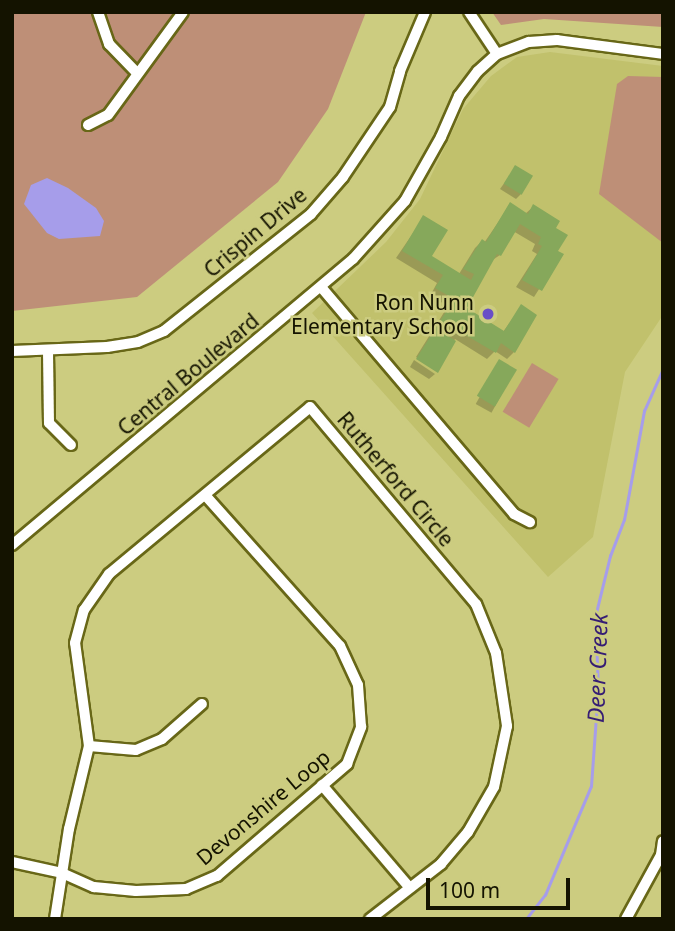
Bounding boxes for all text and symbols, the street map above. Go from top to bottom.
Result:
street label: Crispin Drive [199,182,311,282]
place label: Ron Nunn Elementary School [291,289,474,339]
marker: Ron Nunn Elementary School [480,306,496,322]
street label: Central Boulevard [112,308,264,440]
street label: Rutherford Circle [332,407,460,551]
water label: Deer Creek [581,613,613,723]
street label: Devonshire Loop [191,744,335,870]
scale bar [430,864,574,908]
text: 100 m [439,876,500,904]

